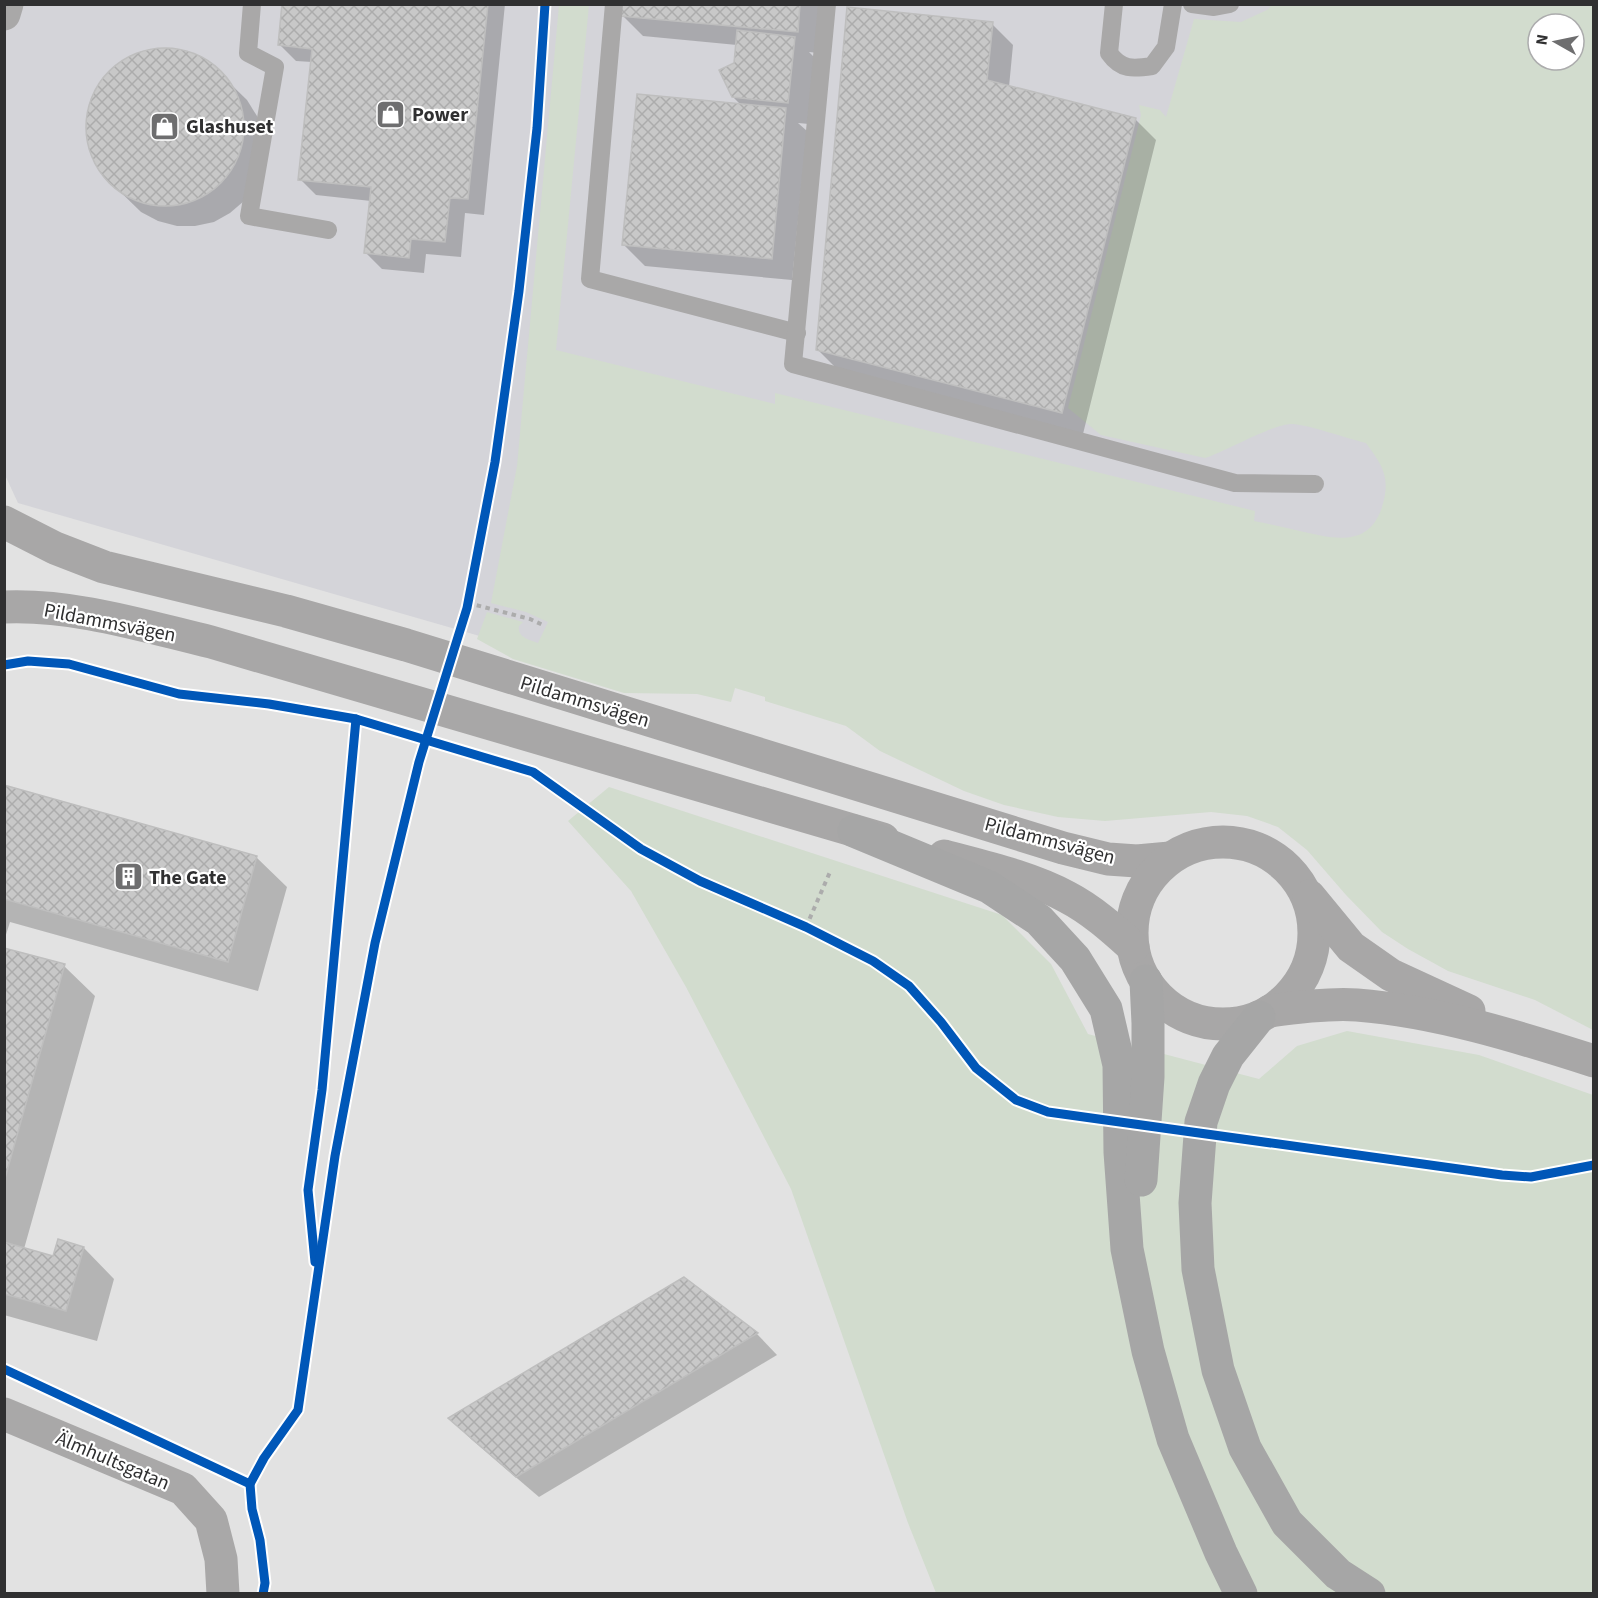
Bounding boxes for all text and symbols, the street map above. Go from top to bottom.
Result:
north arrow [1526,12,1586,72]
text: N [1530,33,1554,47]
shop icon: Power [375,98,407,130]
place label: Power [412,101,468,129]
shop icon: Glashuset [149,110,181,142]
place label: Glashuset [186,113,274,141]
street label: Pildammsvägen [41,596,178,649]
street label: Pildammsvägen [517,669,653,735]
street label: Pildammsvägen [982,810,1118,872]
building icon: The Gate [112,861,144,893]
place label: The Gate [149,864,227,892]
street label: Älmhultsgatan [51,1424,174,1498]

